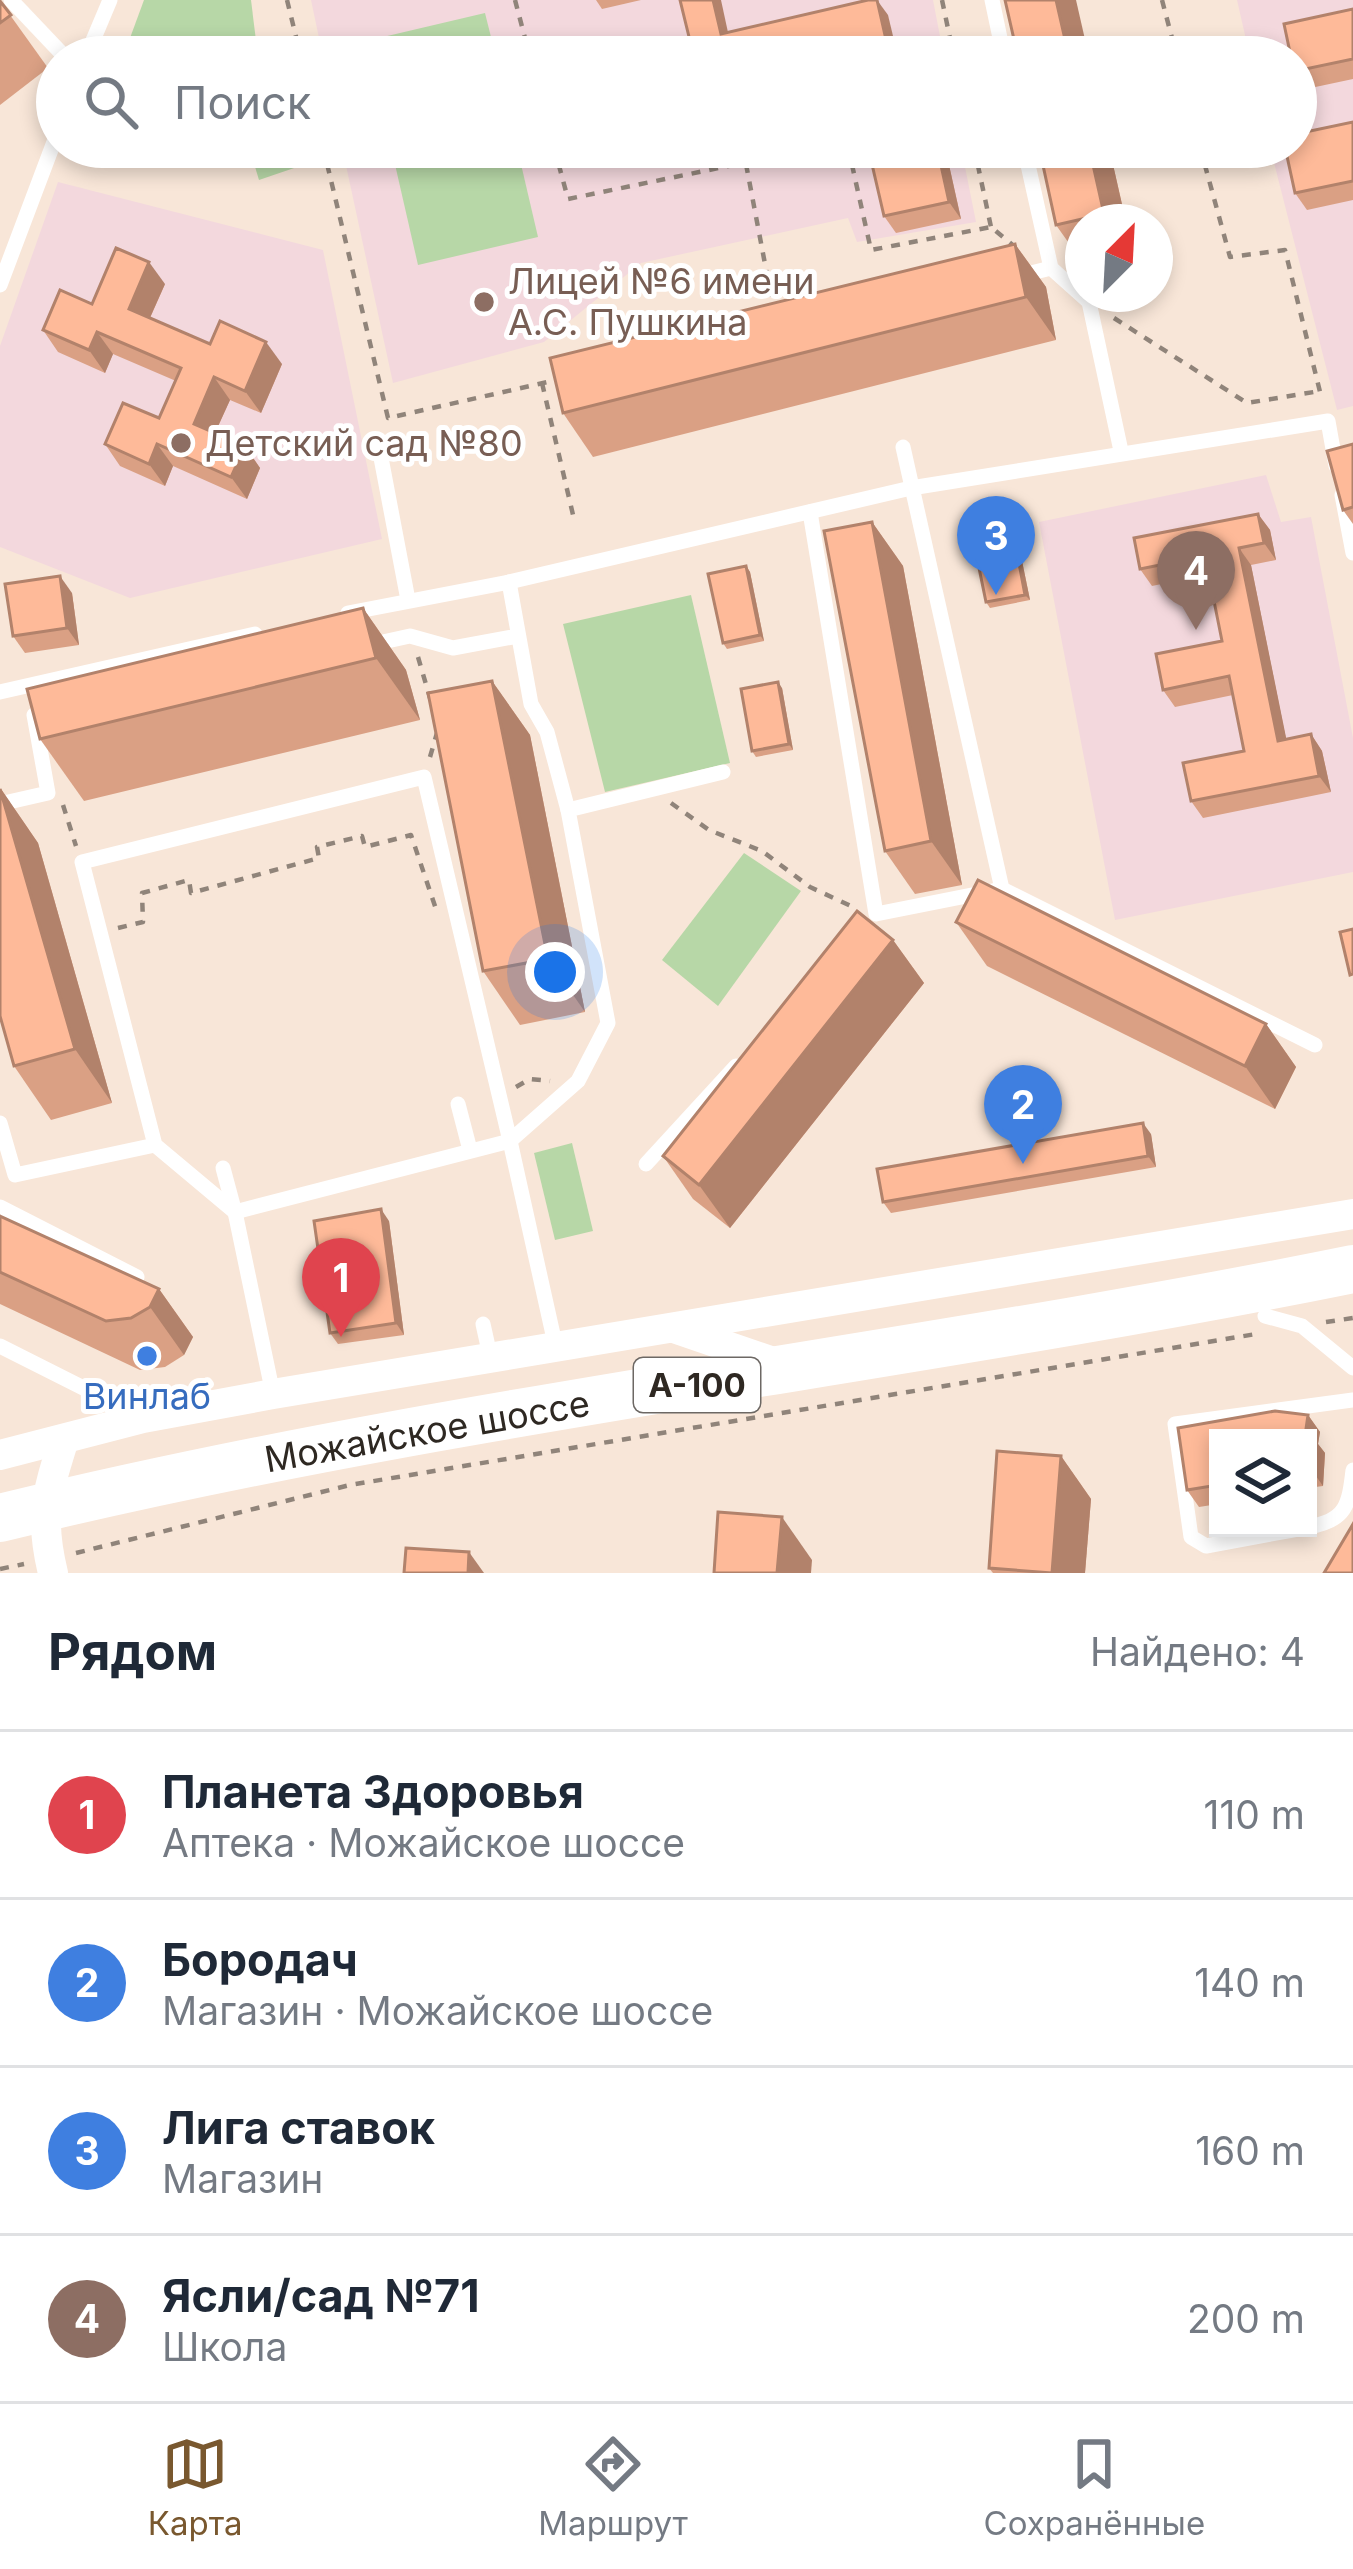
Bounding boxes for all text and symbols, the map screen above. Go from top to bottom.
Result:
search box [36,36,1317,168]
icon: search [78,69,144,135]
text: Поиск [174,75,311,130]
north arrow [1065,204,1173,312]
place label: Лицей №6 имени А.С. Пушкина [508,259,814,344]
marker: Лицей №6 имени А.С. Пушкина [471,289,497,315]
place label: Детский сад №80 [205,421,523,465]
marker: Детский сад №80 [168,430,194,456]
pin: 3 [957,496,1035,595]
pin: 4 [1157,531,1235,630]
your location [525,942,585,1002]
pin: 2 [984,1065,1062,1164]
pin: 1 [302,1238,380,1337]
marker: Винлаб [134,1343,160,1369]
road number: А-100 [634,1358,760,1412]
place label: Винлаб [83,1374,211,1418]
street label: Можайское шоссе [261,1381,593,1481]
map controls [1209,1429,1317,1537]
button: layers [1209,1429,1317,1537]
text: Рядом [48,1621,217,1682]
text: Найдено: 4 [1090,1628,1305,1675]
text: Планета Здоровья [162,1764,584,1819]
text: 1 [79,1791,95,1838]
text: 110 m [1204,1791,1305,1838]
text: Аптека · Можайское шоссе [162,1819,685,1866]
text: Бородач [162,1932,358,1987]
text: 2 [75,1959,99,2006]
text: 140 m [1194,1959,1305,2006]
text: Магазин · Можайское шоссе [162,1987,713,2034]
text: Лига ставок [162,2100,435,2155]
text: 3 [74,2127,100,2174]
text: 160 m [1195,2127,1305,2174]
text: Магазин [162,2155,323,2202]
text: Ясли/сад №71 [162,2268,480,2323]
text: 4 [74,2295,100,2342]
text: 200 m [1187,2295,1305,2342]
text: Школа [162,2323,287,2370]
tab: Карта [148,2431,243,2543]
tab: Маршрут [538,2431,688,2543]
tab: Сохранённые [984,2431,1205,2543]

